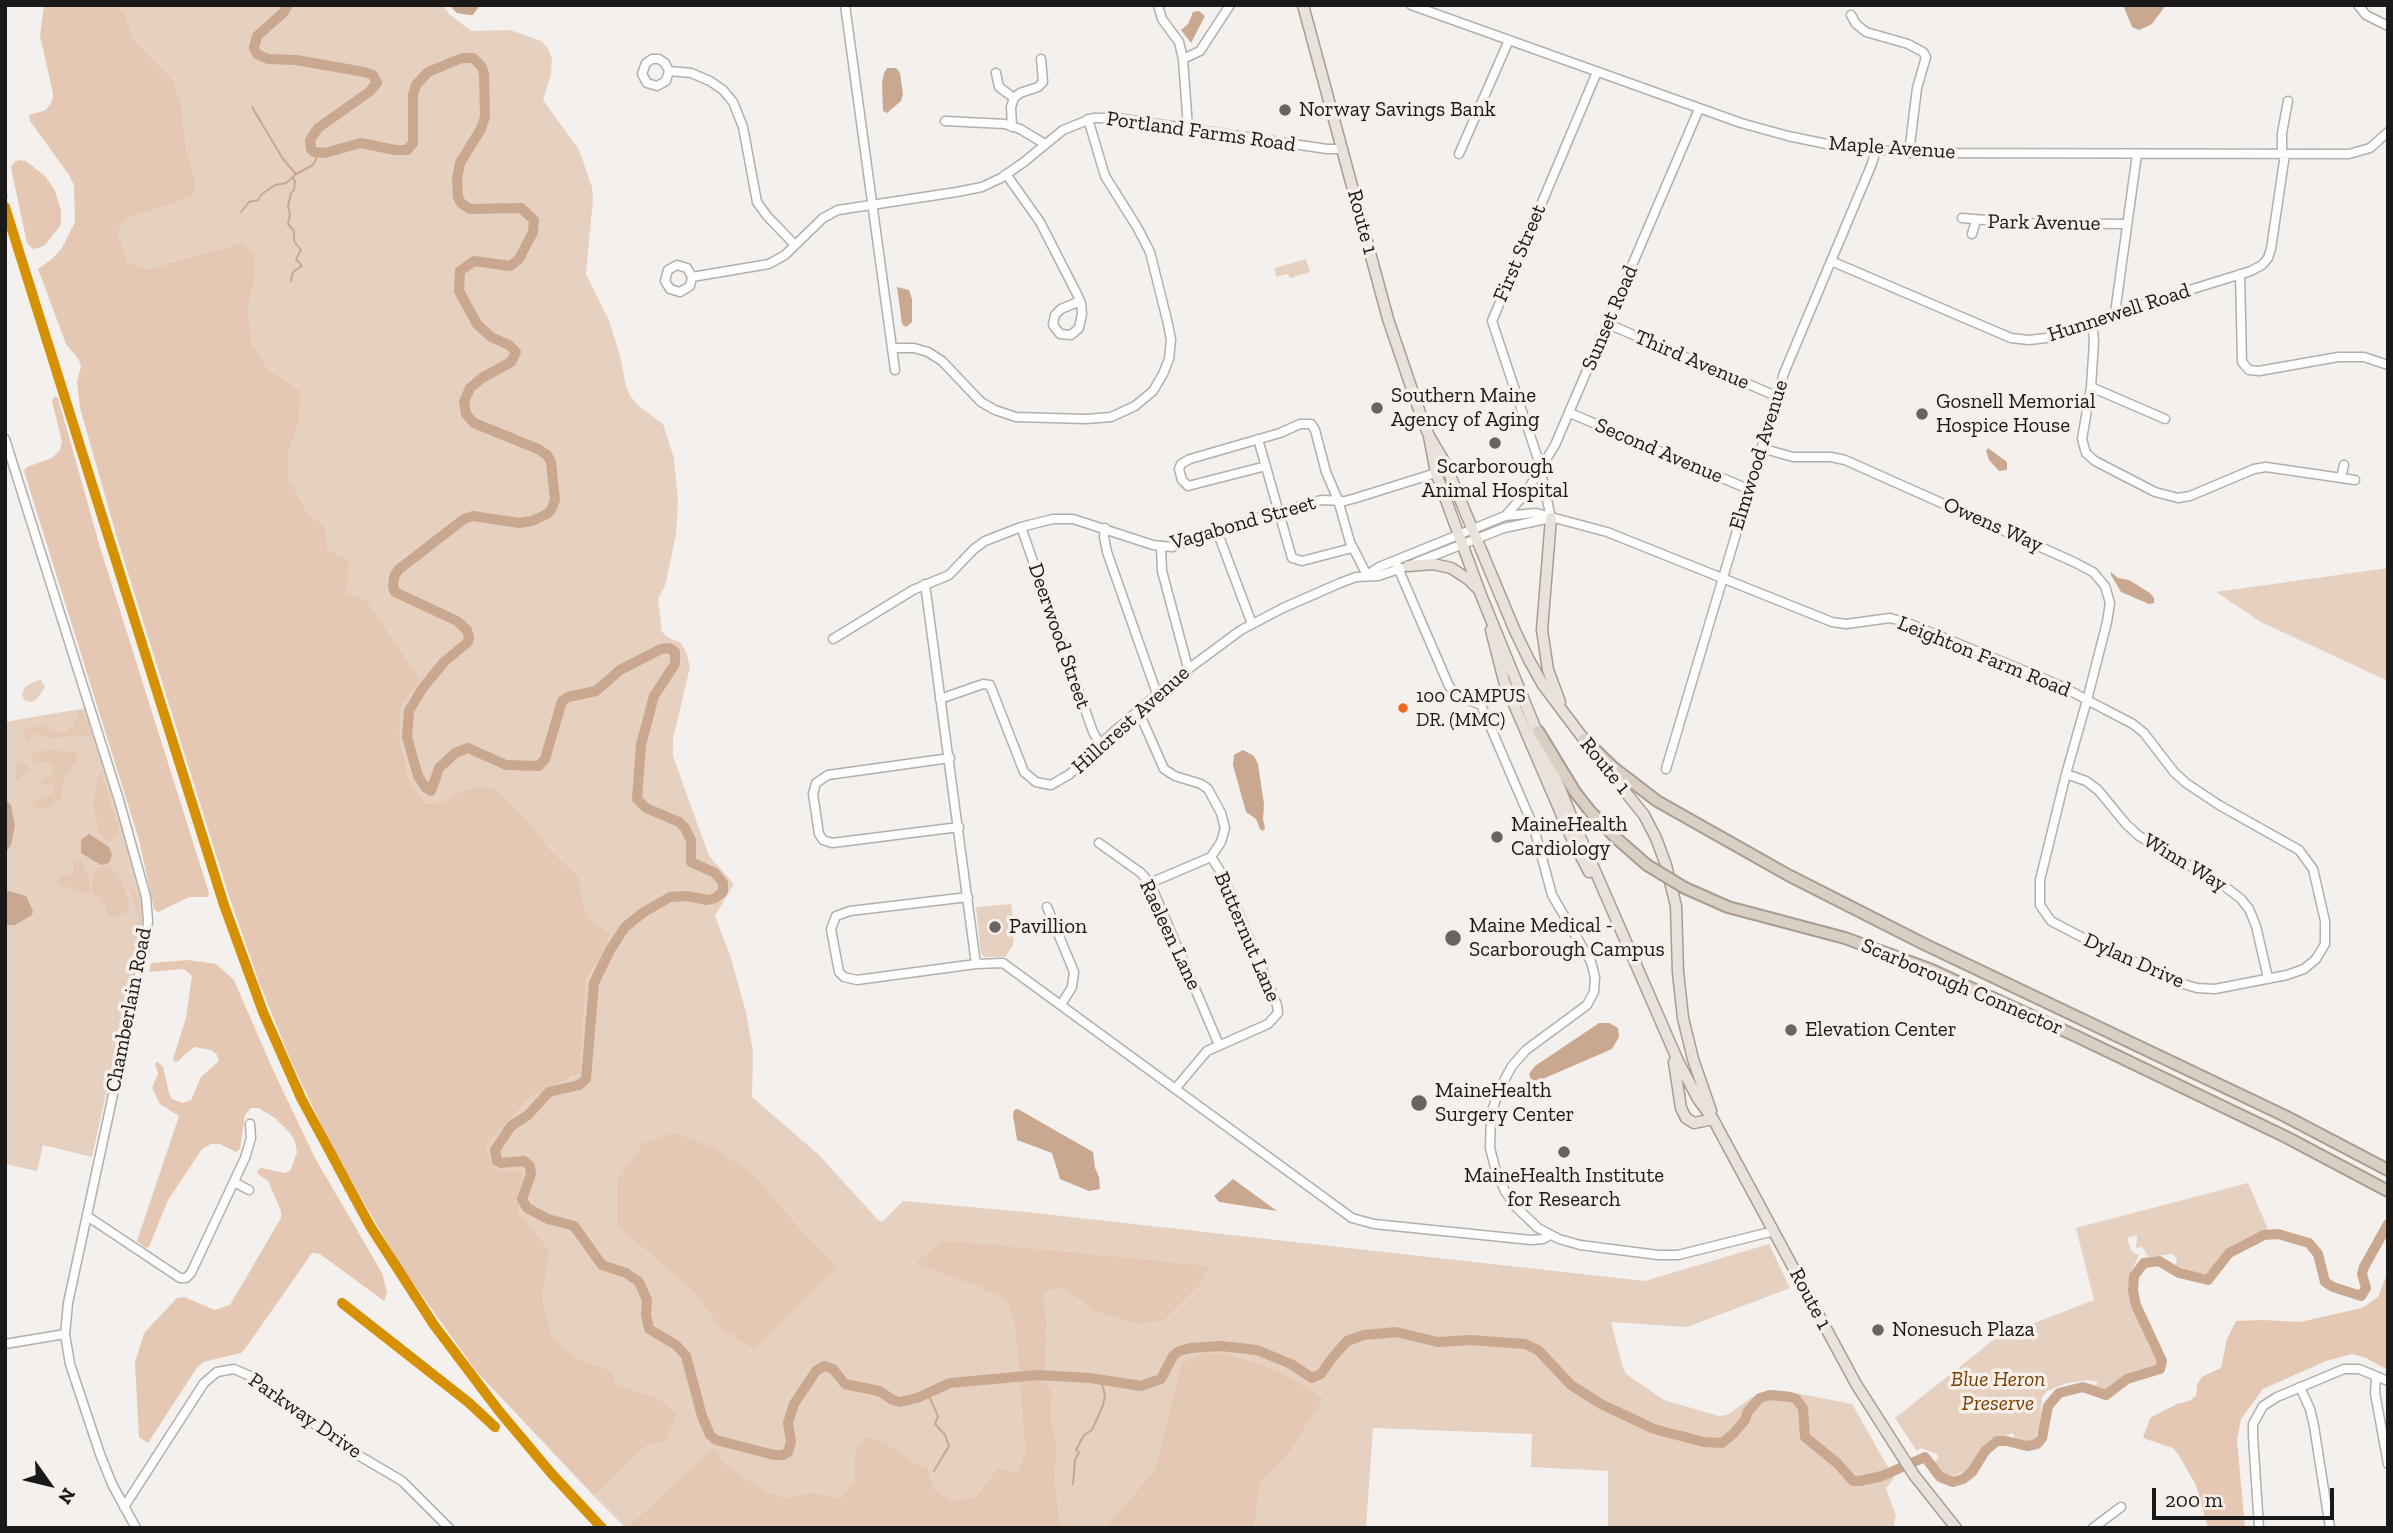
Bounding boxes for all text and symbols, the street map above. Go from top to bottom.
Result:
place label: Norway Savings Bank [1299,97,1496,123]
marker: Norway Savings Bank [1277,102,1293,118]
street label: Portland Farms Road [1105,106,1297,158]
street label: Maple Avenue [1828,131,1956,165]
street label: Route 1 [1341,187,1383,257]
street label: First Street [1488,200,1552,306]
street label: Park Avenue [1987,209,2101,237]
street label: Sunset Road [1577,262,1643,374]
street label: Hunnewell Road [2045,278,2193,348]
street label: Third Avenue [1631,325,1753,395]
street label: Elmwood Avenue [1724,377,1794,533]
place label: Southern Maine Agency of Aging [1391,383,1539,433]
place label: Gosnell Memorial Hospice House [1936,389,2096,439]
marker: Southern Maine Agency of Aging [1369,400,1385,416]
marker: Gosnell Memorial Hospice House [1914,406,1930,422]
street label: Second Avenue [1591,413,1727,489]
marker: Scarborough Animal Hospital [1487,435,1503,451]
place label: Scarborough Animal Hospital [1422,454,1568,504]
street label: Vagabond Street [1168,490,1318,556]
street label: Owens Way [1939,492,2047,558]
street label: Deerwood Street [1022,560,1096,712]
street label: Leighton Farm Road [1894,611,2074,703]
street label: Hillcrest Avenue [1067,661,1195,779]
place label: 100 CAMPUS DR. (MMC) [1416,686,1526,730]
marker: 100 CAMPUS DR. (MMC) [1396,701,1410,715]
street label: Route 1 [1575,733,1635,799]
place label: MaineHealth Cardiology [1511,812,1627,862]
street label: Winn Way [2139,828,2231,898]
marker: MaineHealth Cardiology [1489,829,1505,845]
street label: Butternut Lane [1208,868,1286,1006]
street label: Raeleen Lane [1134,876,1206,994]
place label: Maine Medical - Scarborough Campus [1469,913,1665,963]
place label: Pavillion [1009,914,1087,940]
marker: Pavillion [987,919,1003,935]
street label: Chamberlain Road [101,926,157,1094]
marker: Maine Medical - Scarborough Campus [1443,928,1463,948]
street label: Dylan Drive [2080,928,2188,994]
street label: Scarborough Connector [1857,933,2067,1041]
place label: Elevation Center [1805,1017,1956,1043]
marker: Elevation Center [1783,1022,1799,1038]
place label: MaineHealth Surgery Center [1435,1078,1574,1128]
marker: MaineHealth Surgery Center [1409,1093,1429,1113]
marker: MaineHealth Institute for Research [1556,1144,1572,1160]
place label: MaineHealth Institute for Research [1464,1163,1664,1213]
street label: Route 1 [1783,1264,1837,1334]
place label: Nonesuch Plaza [1892,1317,2035,1343]
marker: Nonesuch Plaza [1870,1322,1886,1338]
park label: Blue Heron Preserve [1951,1367,2045,1417]
street label: Parkway Drive [244,1368,366,1464]
north arrow [14,1449,84,1519]
scale bar [2155,1474,2337,1518]
text: N [53,1484,80,1508]
text: 200 m [2165,1487,2223,1512]

